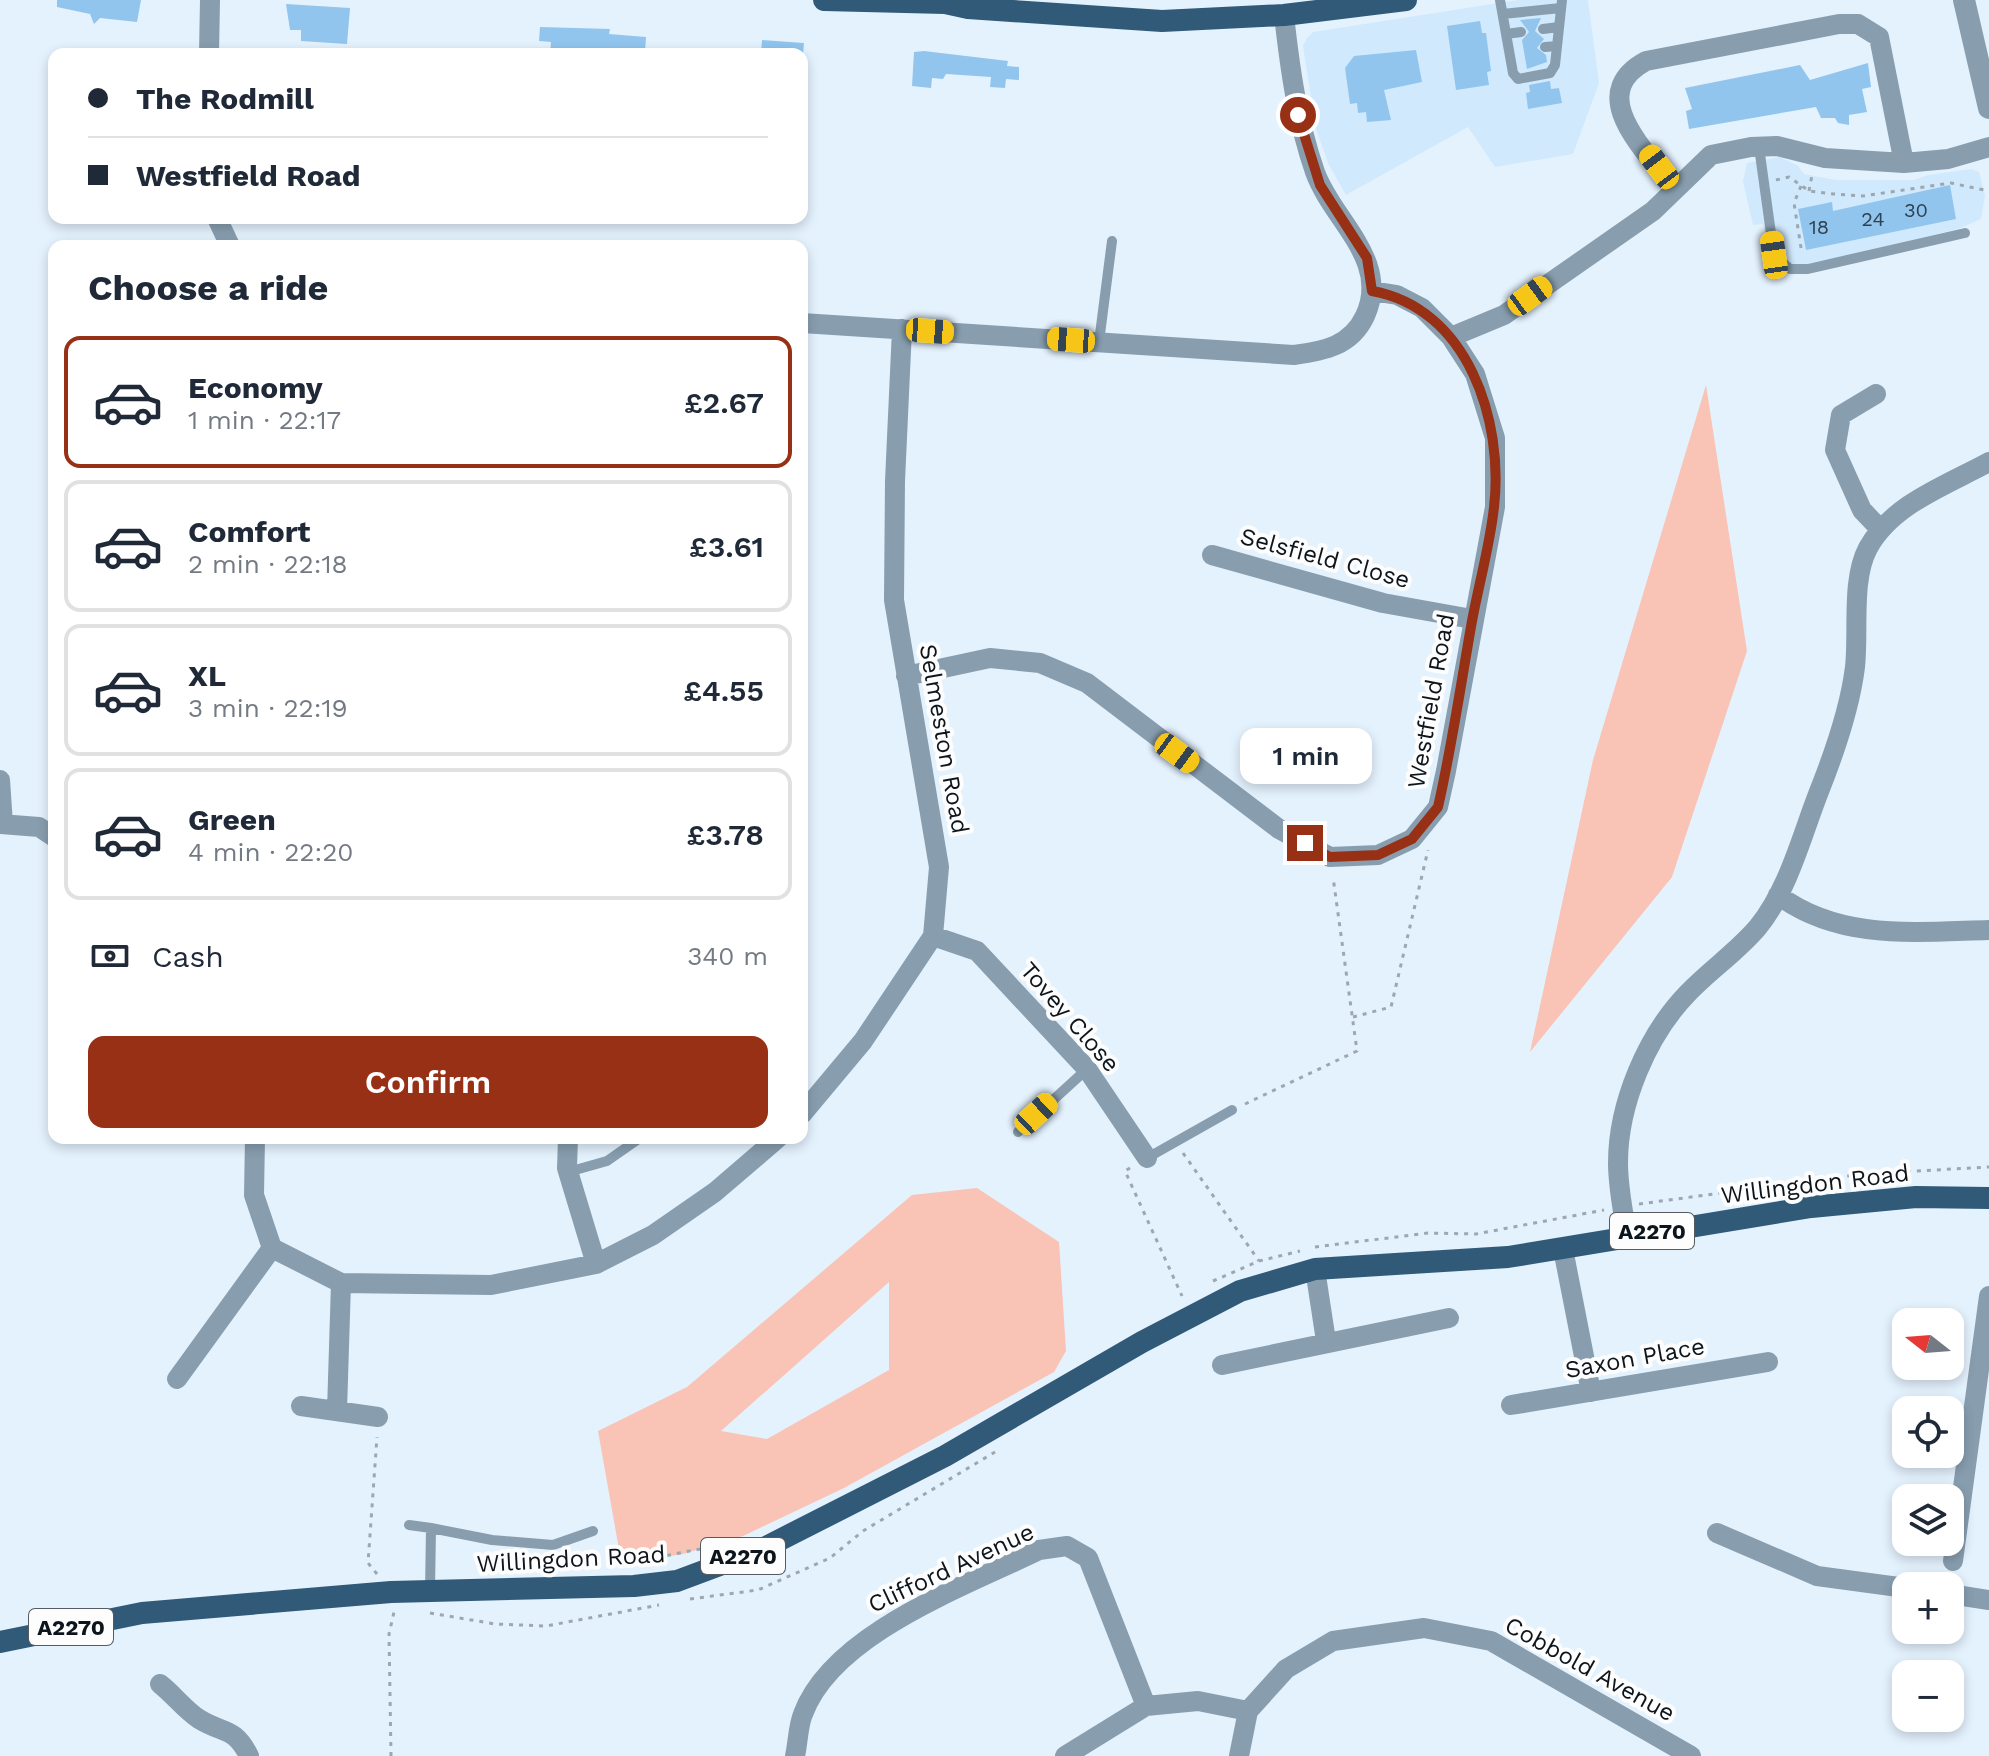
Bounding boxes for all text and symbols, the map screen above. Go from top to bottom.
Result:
text: The Rodmill [136,81,314,116]
route start [1280,97,1316,133]
car [1635,141,1683,193]
text: Westfield Road [136,158,361,193]
house number: 30 [1904,198,1928,222]
house number: 24 [1861,207,1885,231]
house number: 18 [1809,215,1829,239]
car [1759,230,1789,280]
text: Choose a ride [88,267,328,309]
car [1504,272,1556,320]
car [905,317,955,345]
car [1046,326,1096,354]
icon: car [92,366,164,438]
text: Economy [188,370,323,405]
text: £2.67 [684,385,764,420]
text: 1 min · 22:17 [188,405,341,435]
icon: car [92,510,164,582]
text: Comfort [188,514,310,549]
street label: Selsfield Close [1237,522,1413,594]
text: £3.61 [689,529,764,564]
text: 2 min · 22:18 [188,549,348,579]
street label: Westfield Road [1402,611,1460,791]
street label: Selmeston Road [914,642,974,836]
icon: car [92,654,164,726]
text: XL [188,658,226,693]
text: £4.55 [683,673,764,708]
text: 3 min · 22:19 [188,693,348,723]
callout: 1 min [1239,727,1371,783]
car [1151,729,1203,777]
text: 1 min [1273,741,1339,771]
icon: car [92,798,164,870]
text: Green [188,802,276,837]
text: £3.78 [687,817,764,852]
route end [1287,825,1323,861]
text: 4 min · 22:20 [188,837,354,867]
icon: cash [88,934,132,978]
text: Cash [152,939,224,974]
text: 340 m [687,941,768,971]
street label: Tovey Close [1015,956,1125,1078]
button: Confirm [88,1036,768,1128]
car [1010,1089,1062,1139]
street label: Willingdon Road [1719,1159,1911,1209]
road number: A2270 [1610,1213,1694,1249]
north arrow [1892,1308,1964,1380]
map controls [1892,1308,1964,1732]
street label: Saxon Place [1563,1332,1707,1384]
button: locate [1892,1396,1964,1468]
button: layers [1892,1484,1964,1556]
street label: Clifford Avenue [864,1517,1038,1619]
road number: A2270 [701,1538,785,1574]
street label: Willingdon Road [476,1540,666,1578]
button: + [1892,1572,1964,1644]
road number: A2270 [29,1609,113,1645]
street label: Cobbold Avenue [1500,1611,1680,1727]
button: − [1892,1660,1964,1732]

